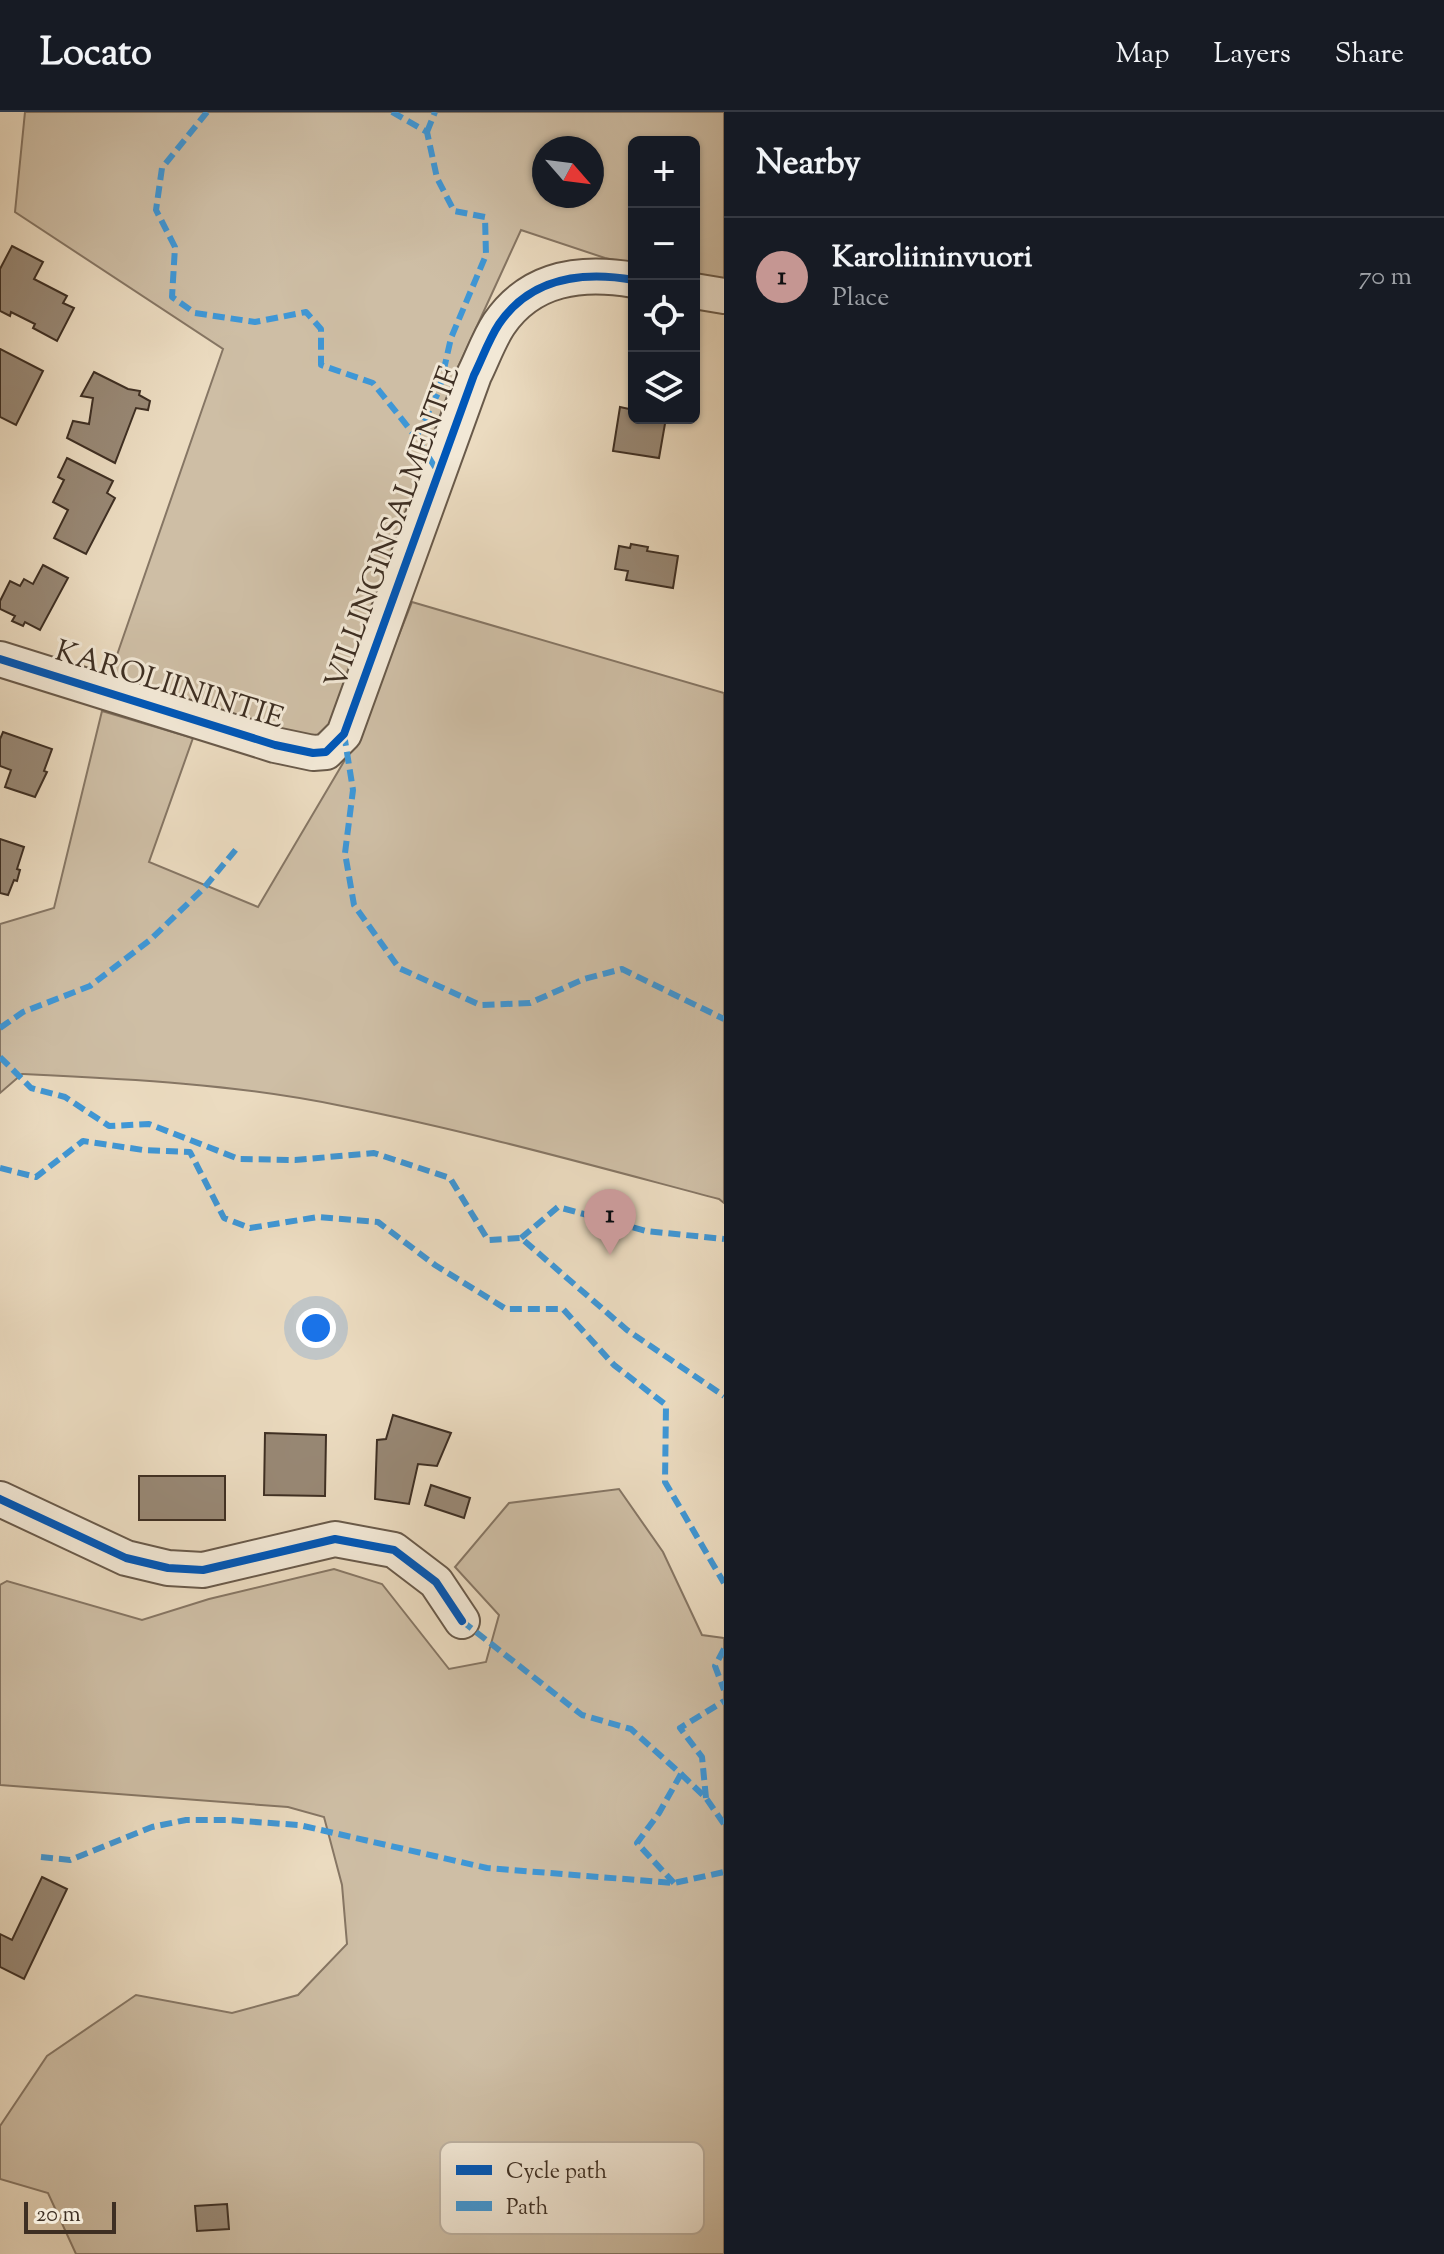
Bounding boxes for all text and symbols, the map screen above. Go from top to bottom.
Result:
text: Locato [40,28,152,82]
text: Map [1116,35,1169,75]
text: Layers [1213,35,1291,75]
text: Share [1335,35,1404,75]
north arrow [532,136,604,208]
map controls [628,136,700,424]
button: + [628,136,700,208]
text: Nearby [756,140,861,189]
button: − [628,208,700,280]
text: Karoliininvuori [832,237,1032,280]
text: 1 [778,259,786,296]
text: 70 m [1359,259,1412,296]
button: locate [628,280,700,352]
text: Place [832,280,889,317]
button: layers [628,352,700,424]
street label: VILLINGINSALMENTIE [316,361,472,695]
street label: KAROLIININTIE [49,631,289,741]
pin: 1 [584,1189,636,1255]
your location [296,1308,336,1348]
legend [440,2142,704,2234]
text: Cycle path [506,2157,607,2189]
text: Path [506,2193,549,2225]
scale bar [24,2198,116,2234]
text: 20 m [36,2200,81,2232]

